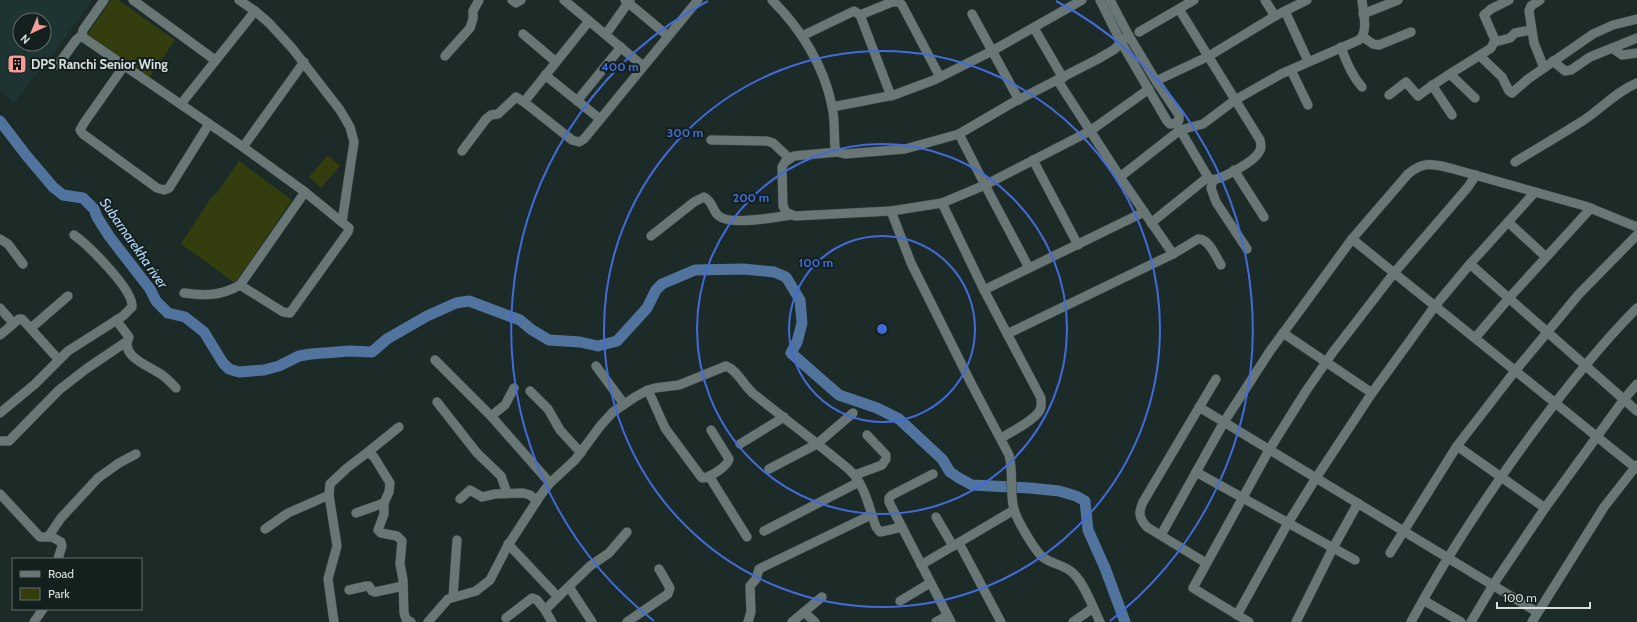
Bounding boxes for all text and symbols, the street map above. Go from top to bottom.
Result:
north arrow [12,12,52,52]
text: N [17,31,33,47]
building icon: DPS Ranchi Senior Wing [6,53,28,75]
place label: DPS Ranchi Senior Wing [31,56,168,72]
text: 400 m [601,59,639,74]
text: 300 m [667,125,703,140]
text: 200 m [733,190,769,205]
water label: Subarnarekha river [96,194,172,292]
text: 100 m [799,255,833,270]
centre of rings [875,322,889,336]
legend [12,558,142,610]
text: Road [48,566,74,581]
scale bar [1497,584,1590,610]
text: Park [48,586,70,601]
text: 100 m [1503,590,1537,605]

